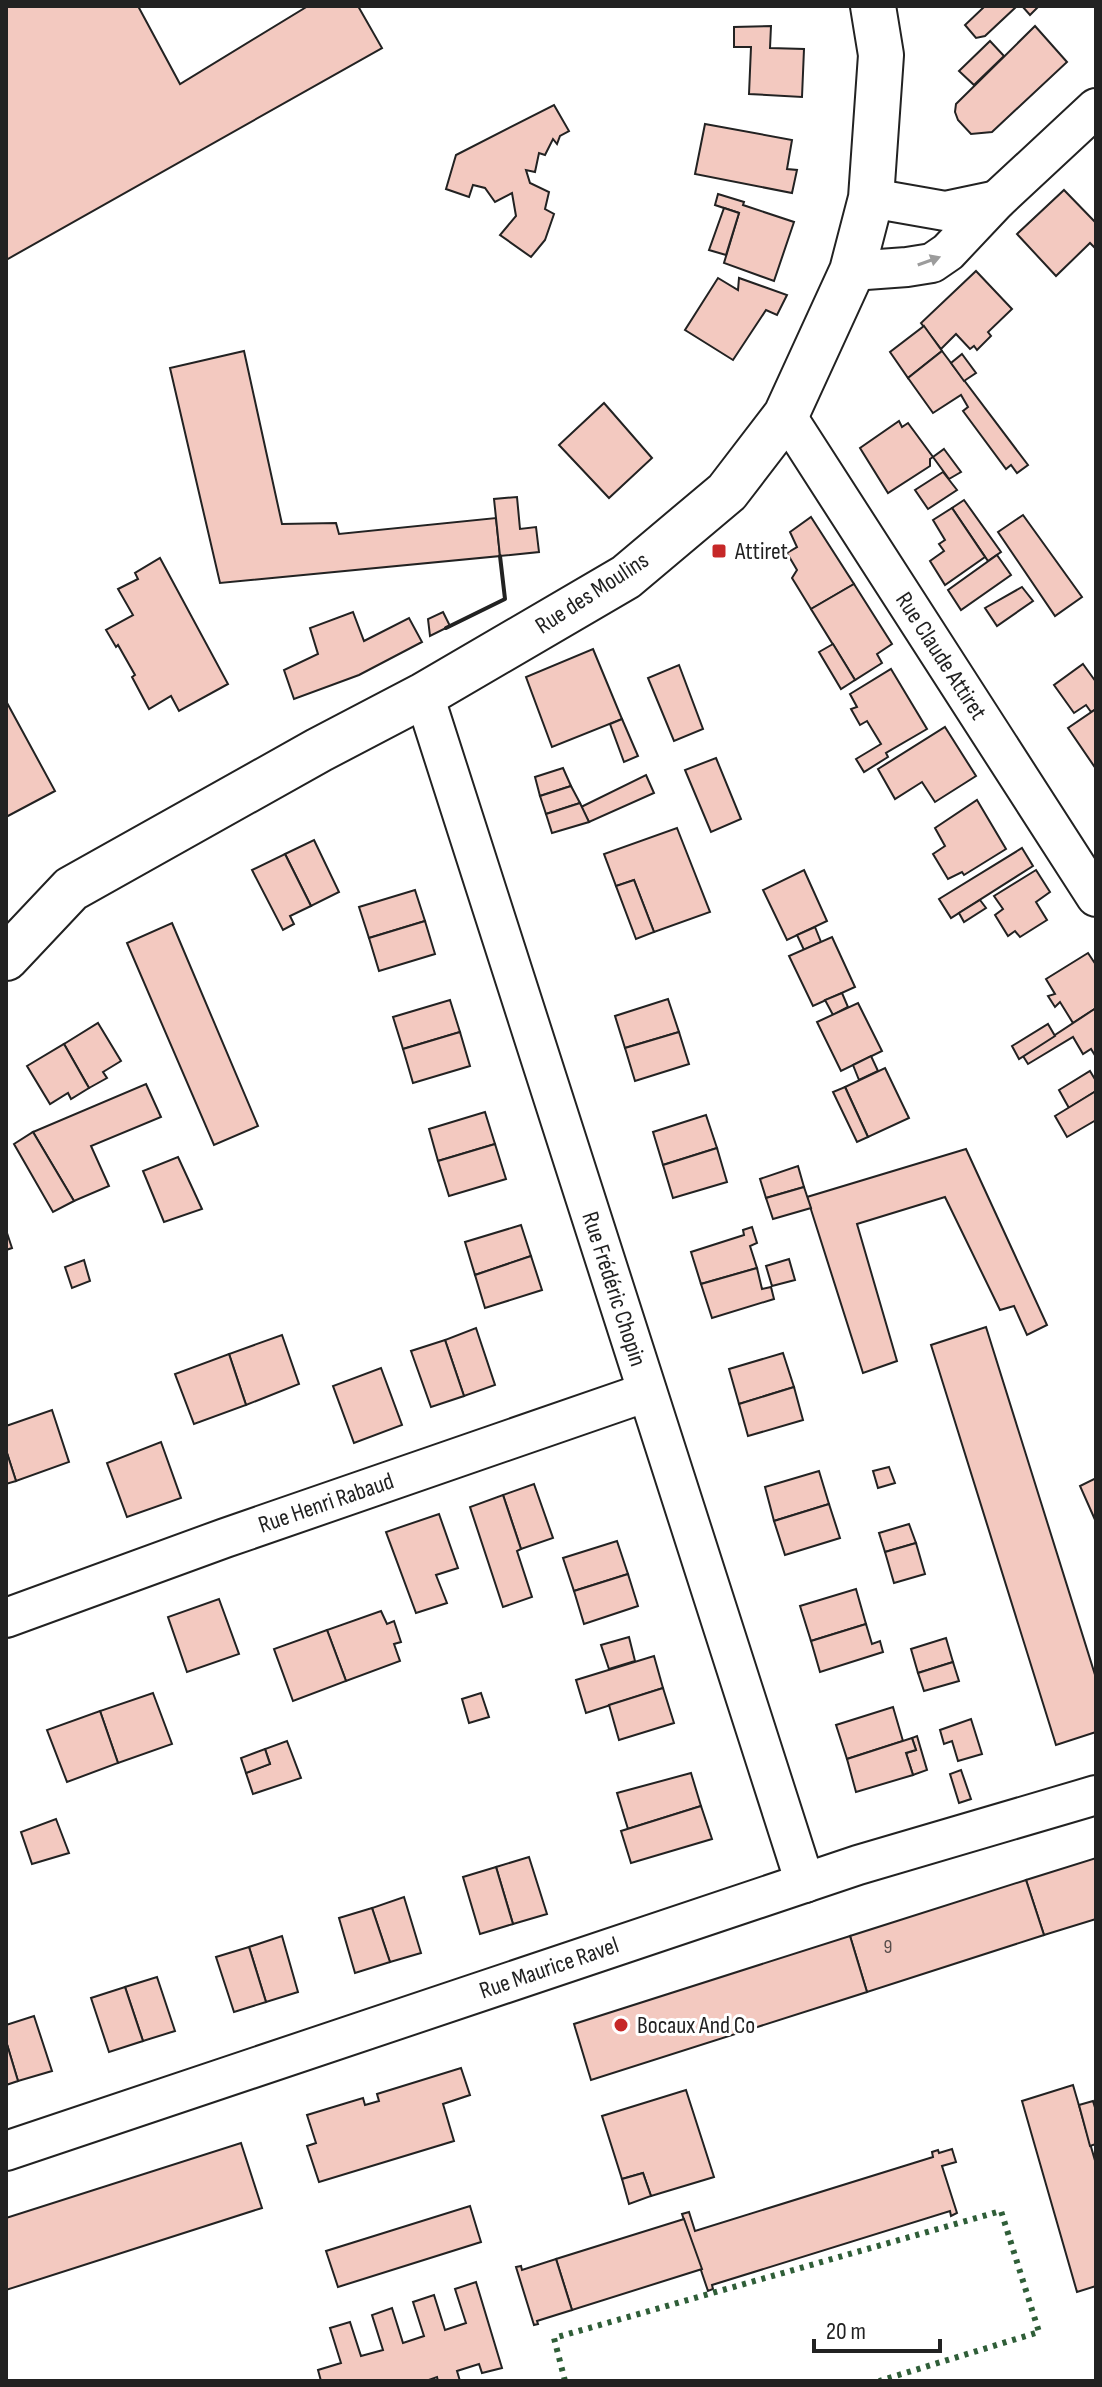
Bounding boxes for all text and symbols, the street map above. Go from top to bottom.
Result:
one-way arrow [917,254,941,267]
place label: Attiret [734,537,788,566]
marker: Attiret [710,542,728,560]
street label: Rue des Moulins [530,546,654,640]
street label: Rue Claude Attiret [889,587,993,725]
street label: Rue Frédéric Chopin [575,1208,653,1370]
street label: Rue Henri Rabaud [255,1466,397,1540]
street label: Rue Maurice Ravel [475,1931,623,2005]
house number: 9 [884,1935,892,1959]
place label: Bocaux And Co [637,2011,755,2040]
marker: Bocaux And Co [612,2016,630,2034]
scale bar [814,2303,940,2353]
text: 20 m [826,2317,866,2346]

